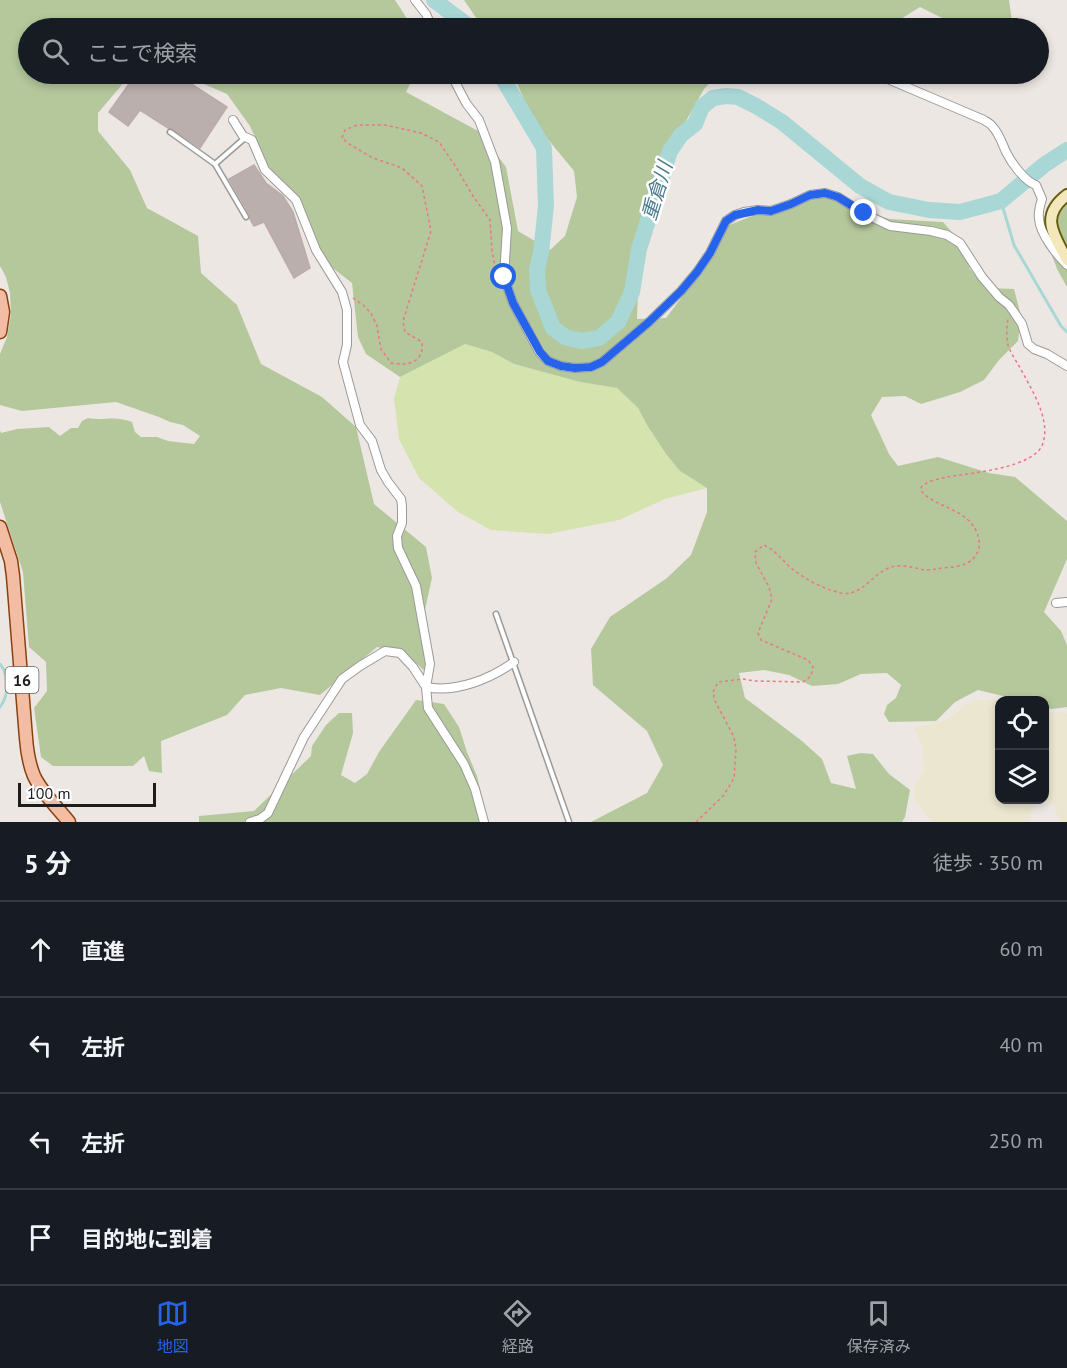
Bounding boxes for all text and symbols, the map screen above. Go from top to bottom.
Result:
search box [18,18,1049,84]
icon: search [39,35,72,68]
text: ここで検索 [87,39,197,67]
water label: 重倉川 [636,157,679,223]
route end [850,199,876,225]
route start [490,263,516,289]
road number: 16 [5,667,38,693]
map controls [995,696,1049,804]
button: locate [995,696,1049,750]
button: layers [995,750,1049,804]
scale bar [18,780,156,808]
text: 100 m [27,783,70,803]
text: 5 分 [24,847,71,880]
text: 徒歩 · 350 m [933,850,1043,876]
icon: ahead [24,933,57,966]
text: 60 m [1000,936,1043,962]
text: 直進 [81,937,125,965]
icon: left [24,1029,57,1062]
text: 40 m [1000,1032,1043,1058]
text: 左折 [81,1033,125,1061]
icon: left [24,1125,57,1158]
text: 250 m [989,1128,1043,1154]
text: 左折 [81,1129,125,1157]
icon: arrive [24,1221,57,1254]
text: 目的地に到着 [81,1225,213,1253]
tab: 地図 [156,1297,189,1357]
tab: 経路 [501,1297,534,1357]
tab: 保存済み [847,1297,911,1357]

